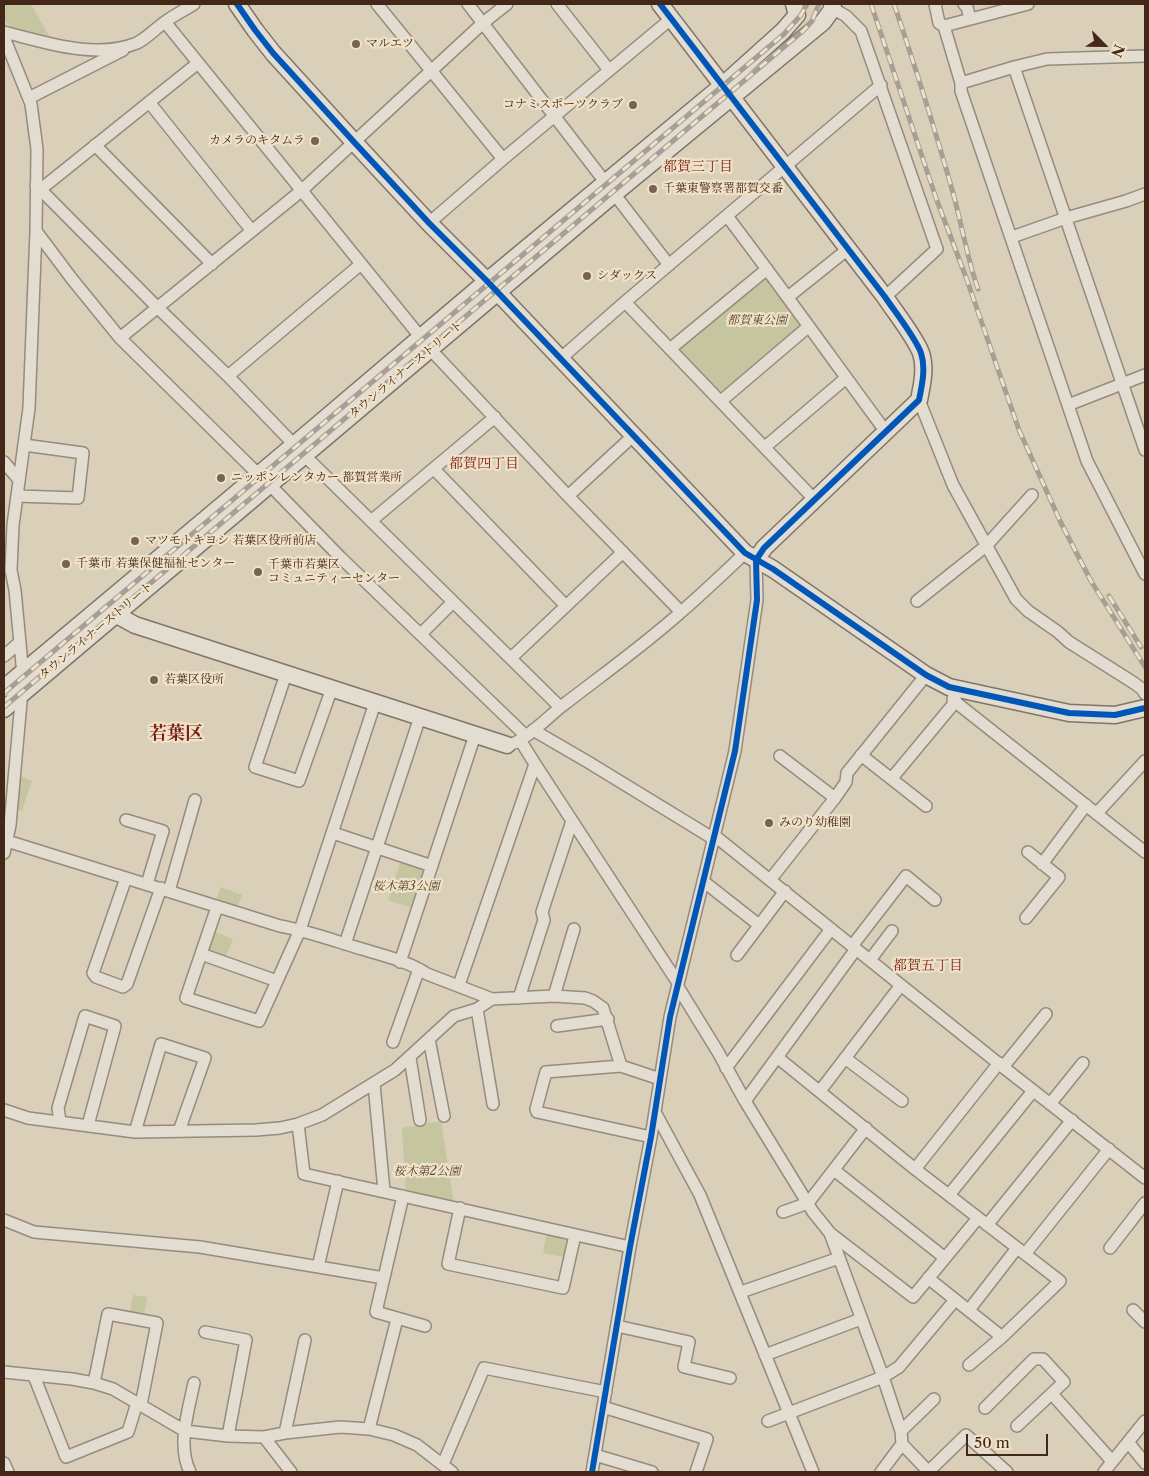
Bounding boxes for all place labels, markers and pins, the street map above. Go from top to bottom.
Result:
place label: マルエツ [366,37,414,51]
marker: マルエツ [350,38,362,50]
place label: コナミスポーツクラブ [503,98,623,112]
marker: コナミスポーツクラブ [627,99,639,111]
place label: カメラのキタムラ [209,134,305,148]
marker: カメラのキタムラ [309,135,321,147]
place label: 千葉東警察署都賀交番 [663,182,783,196]
marker: 千葉東警察署都賀交番 [647,183,659,195]
place label: シダックス [597,269,657,283]
marker: シダックス [581,270,593,282]
place label: ニッポンレンタカー 都賀営業所 [231,471,402,485]
marker: ニッポンレンタカー 都賀営業所 [215,472,227,484]
place label: マツモトキヨシ 若葉区役所前店 [145,534,316,548]
marker: マツモトキヨシ 若葉区役所前店 [129,535,141,547]
place label: 千葉市 若葉保健福祉センター [76,557,235,571]
marker: 千葉市 若葉保健福祉センター [60,558,72,570]
place label: 千葉市若葉区 コミュニティーセンター [268,558,400,586]
marker: 千葉市若葉区 コミュニティーセンター [252,566,264,578]
place label: 若葉区役所 [164,673,224,687]
marker: 若葉区役所 [148,674,160,686]
place label: みのり幼稚園 [779,816,851,830]
marker: みのり幼稚園 [763,817,775,829]

